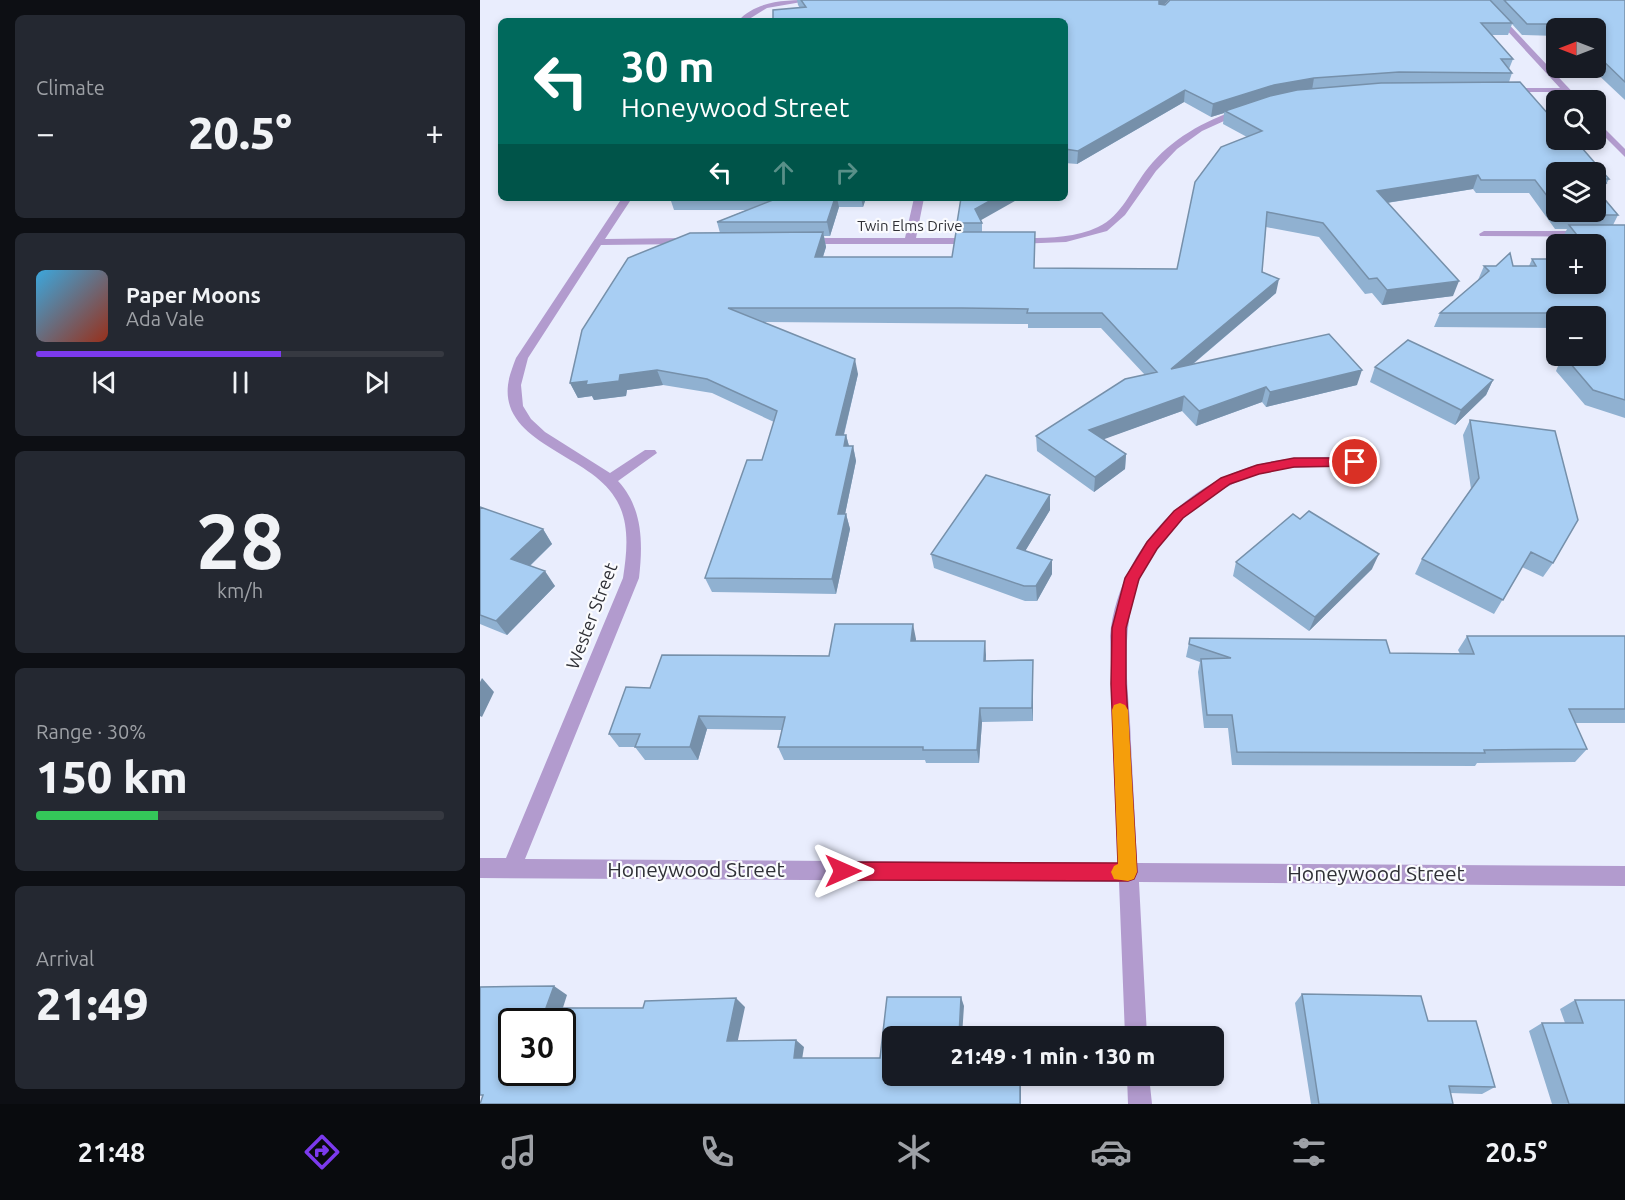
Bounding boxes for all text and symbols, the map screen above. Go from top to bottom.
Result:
north arrow [1546,18,1606,78]
map controls [1546,18,1606,366]
icon: left [522,42,600,120]
text: 30 m [621,43,715,90]
text: Climate [36,76,105,99]
button: search [1546,90,1606,150]
text: Honeywood Street [621,92,849,122]
text: 20.5° [188,107,292,158]
text: − [36,114,55,151]
text: + [425,114,444,151]
icon: left [704,156,737,189]
icon: ahead [767,156,800,189]
icon: right [830,156,863,189]
button: layers [1546,162,1606,222]
street label: Twin Elms Drive [857,217,963,234]
button: + [1546,234,1606,294]
text: Paper Moons [126,282,261,307]
button: − [1546,306,1606,366]
text: Ada Vale [126,307,204,330]
icon: previous [88,366,121,399]
icon: pause [224,366,257,399]
icon: next [360,366,393,399]
pin [1329,436,1380,487]
icon: arrive [1338,445,1371,478]
text: 28 [196,496,284,584]
street label: Wester Street [562,560,621,672]
text: km/h [217,579,263,602]
text: Range · 30% [36,720,146,743]
text: 150 km [36,751,188,802]
position arrow [811,839,875,903]
street label: Honeywood Street [607,857,785,881]
street label: Honeywood Street [1287,861,1465,885]
text: Arrival [36,947,94,970]
text: 21:49 [36,978,149,1029]
speed limit sign: 30 [498,1008,576,1086]
text: 21:49 · 1 min · 130 m [951,1043,1155,1068]
icon: directions [301,1131,343,1173]
icon: music [498,1131,540,1173]
icon: phone [696,1131,738,1173]
icon: climate [893,1131,935,1173]
icon: car [1090,1131,1132,1173]
icon: filters [1288,1131,1330,1173]
text: 21:48 [78,1137,145,1167]
text: 20.5° [1485,1137,1547,1167]

